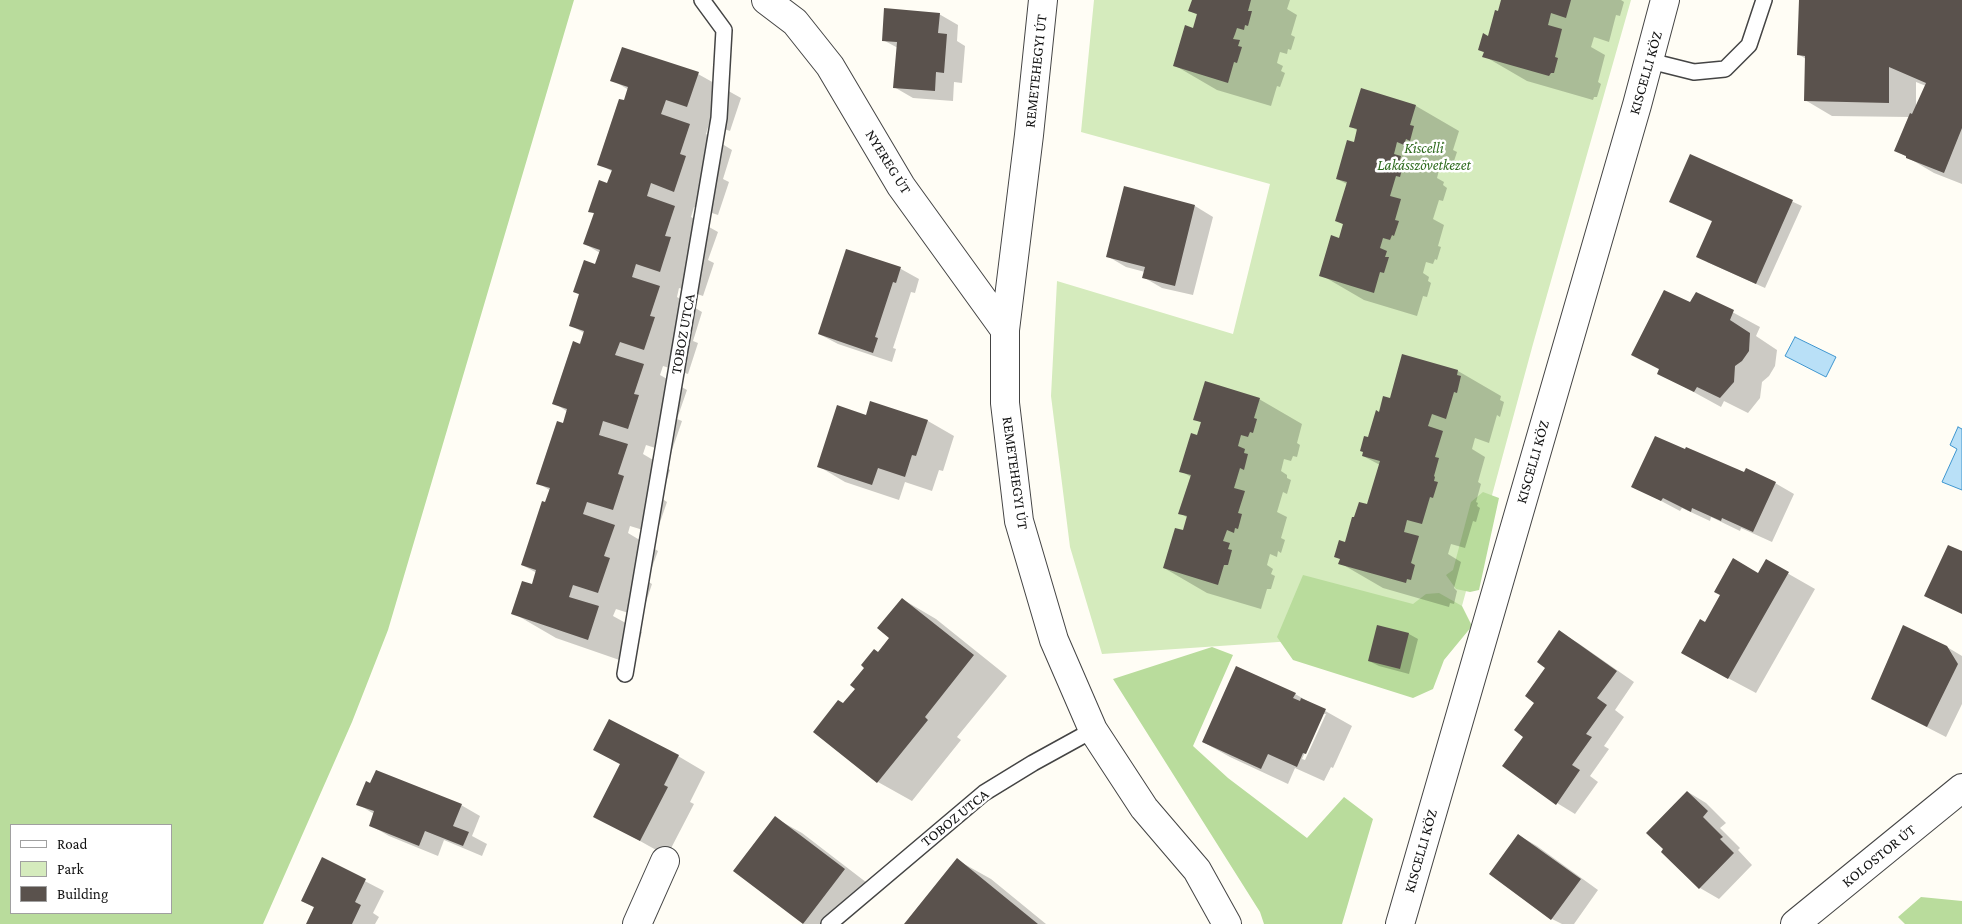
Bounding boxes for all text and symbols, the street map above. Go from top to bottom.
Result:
street label: REMETEHEGYI ÚT [1021,13,1051,129]
street label: KISCELLI KÖZ [1626,29,1666,117]
street label: NYEREG ÚT [861,127,915,197]
park label: Kiscelli Lakásszövetkezet [1377,139,1471,174]
street label: TOBOZ UTCA [667,292,699,376]
street label: REMETEHEGYI ÚT [998,415,1032,531]
street label: KISCELLI KÖZ [1513,418,1553,506]
street label: TOBOZ UTCA [918,785,992,851]
street label: KISCELLI KÖZ [1401,807,1441,895]
street label: KOLOSTOR ÚT [1838,821,1920,891]
legend [10,824,172,914]
text: Road [57,836,87,852]
text: Park [57,861,84,877]
text: Building [57,886,108,902]

